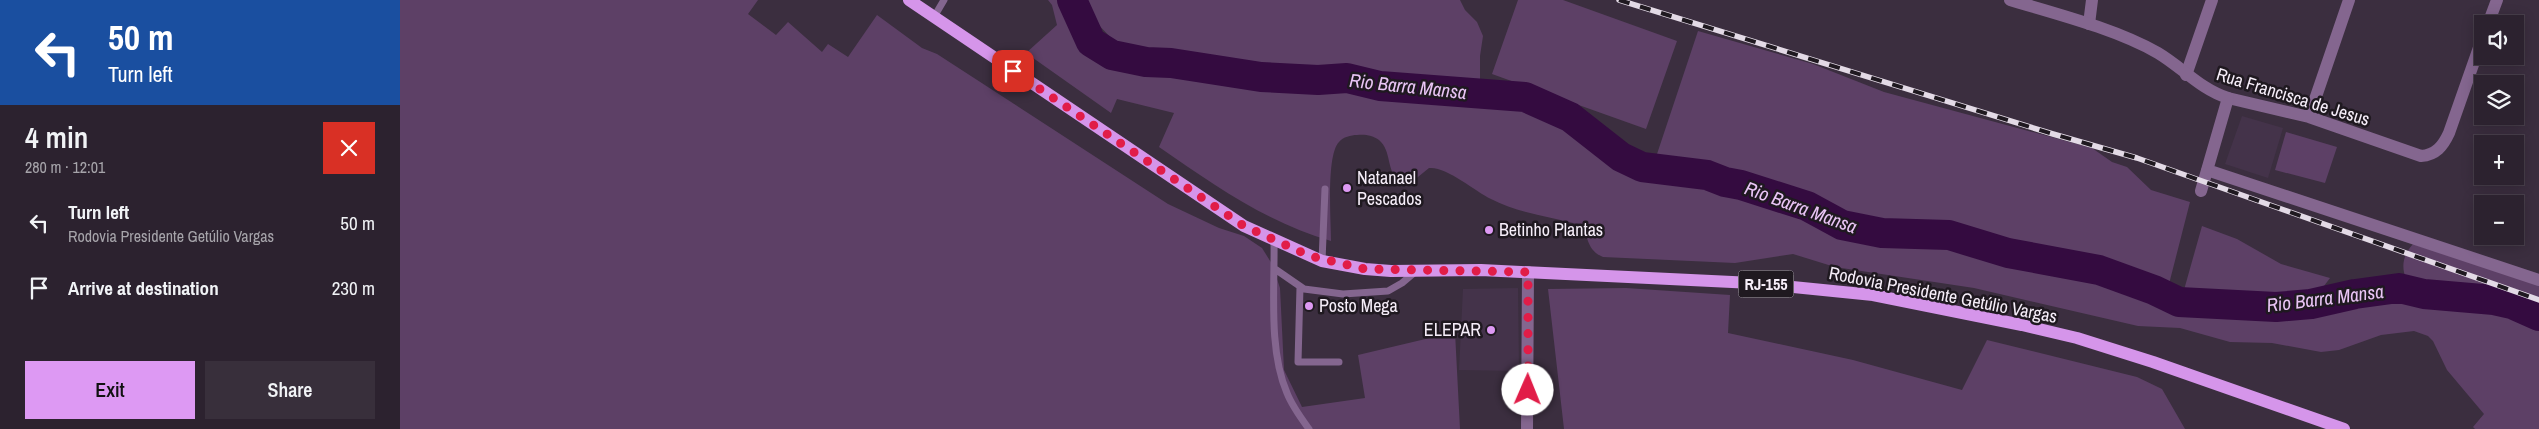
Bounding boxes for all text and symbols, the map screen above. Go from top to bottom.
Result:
text: 50 m [108,14,173,61]
map controls [2474,15,2524,245]
button: sound [2474,15,2524,65]
icon: left [25,20,90,85]
pin [992,50,1034,92]
icon: arrive [999,57,1027,85]
text: Turn left [108,59,173,89]
street label: Rua Francisca de Jesus [2213,61,2373,132]
water label: Rio Barra Mansa [1348,67,1468,105]
button: layers [2474,75,2524,125]
text: 4 min [25,117,88,157]
button: close [323,122,375,174]
button: + [2474,135,2524,185]
text: 280 m · 12:01 [25,156,105,178]
place label: Natanael Pescados [1357,165,1422,211]
water label: Rio Barra Mansa [1741,175,1861,239]
marker: Natanael Pescados [1341,182,1353,194]
button: − [2474,195,2524,245]
text: Turn left [68,199,129,225]
icon: left [25,209,53,237]
text: 50 m [340,210,375,236]
place label: Betinho Plantas [1499,217,1603,242]
marker: Betinho Plantas [1483,224,1495,236]
text: Rodovia Presidente Getúlio Vargas [68,225,274,247]
street label: Rodovia Presidente Getúlio Vargas [1827,260,2059,329]
road number: RJ-155 [1738,270,1794,298]
icon: arrive [25,274,53,302]
text: Arrive at destination [68,275,219,301]
text: 230 m [332,275,375,301]
water label: Rio Barra Mansa [2265,278,2385,318]
place label: Posto Mega [1319,293,1398,318]
marker: Posto Mega [1303,300,1315,312]
place label: ELEPAR [1424,317,1481,342]
marker: ELEPAR [1485,324,1497,336]
button: Exit [25,361,195,419]
button: Share [205,361,375,419]
position arrow [1501,363,1553,415]

